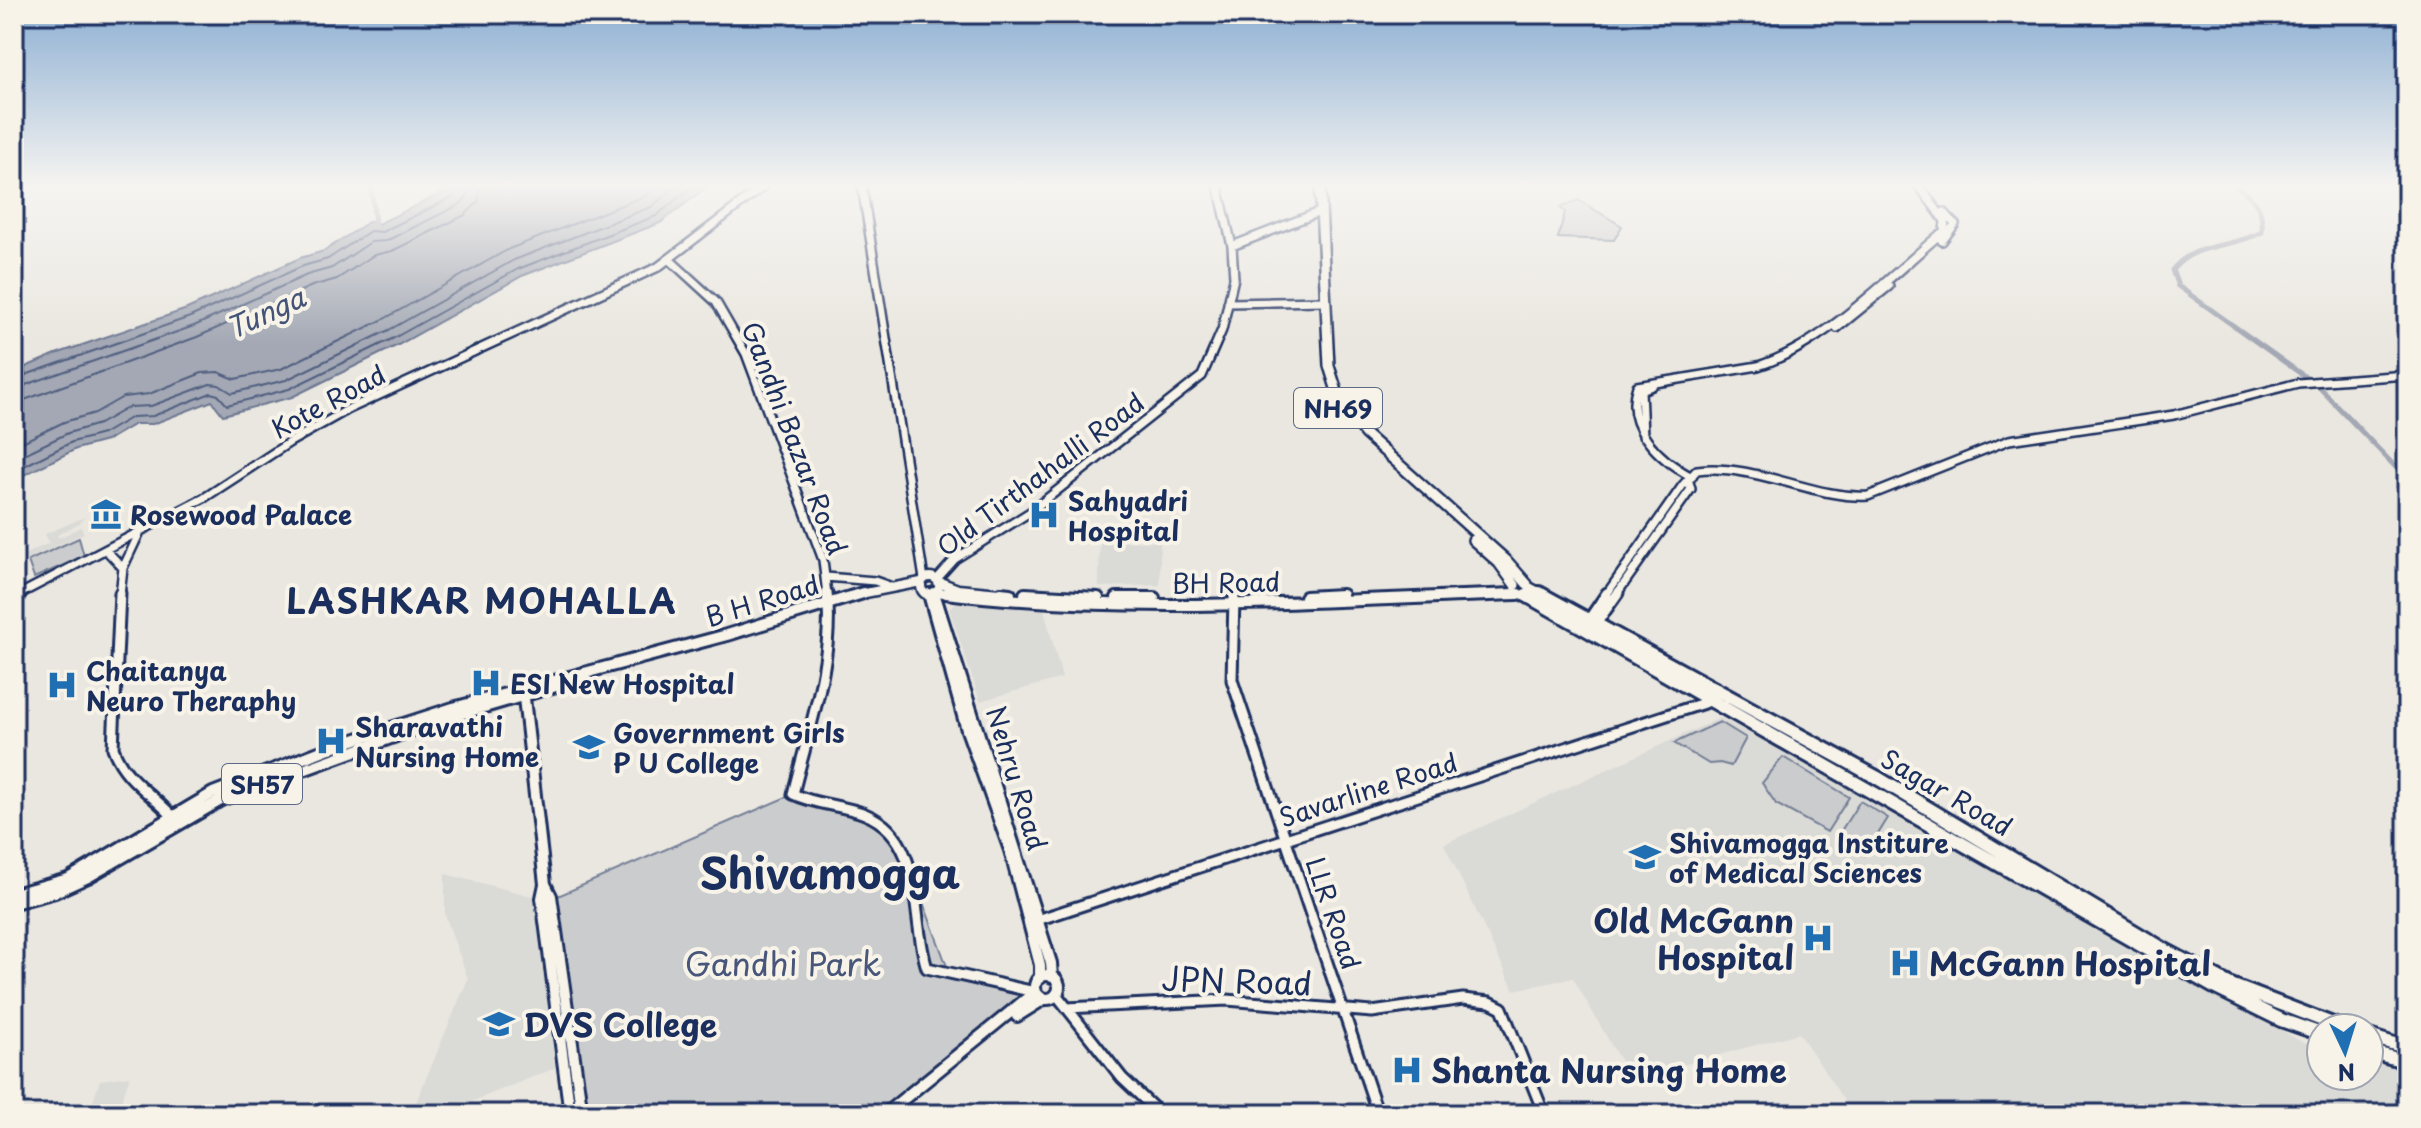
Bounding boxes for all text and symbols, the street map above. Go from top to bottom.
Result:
water label: Tunga [218,275,312,349]
street label: Gandhi Bazar Road [733,316,857,560]
street label: Kote Road [264,354,392,448]
street label: Old Tirthahalli Road [928,383,1152,565]
road number: NH69 [1294,388,1382,428]
place label: Sahyadri Hospital [1068,481,1188,550]
place label: Rosewood Palace [130,495,352,534]
museum icon: Rosewood Palace [89,497,123,531]
hospital icon: Sahyadri Hospital [1027,498,1061,532]
street label: BH Road [1171,562,1281,602]
street label: B H Road [700,564,824,636]
district label: LASHKAR MOHALLA [286,574,678,626]
place label: Chaitanya Neuro Theraphy [86,651,296,720]
place label: ESI New Hospital [510,664,734,703]
hospital icon: ESI New Hospital [469,666,503,700]
hospital icon: Chaitanya Neuro Theraphy [45,668,79,702]
street label: Nehru Road [977,701,1057,855]
place label: Sharavathi Nursing Home [355,707,539,776]
place label: Government Girls P U College [613,713,845,782]
hospital icon: Sharavathi Nursing Home [314,724,348,758]
school or university icon: Government Girls P U College [572,730,606,764]
street label: Sagar Road [1874,739,2020,845]
street label: Savarline Road [1274,742,1462,836]
road number: SH57 [222,764,302,804]
place label: Shivamogga Institure of Medical Sciences [1669,823,1949,892]
district label: Shivamogga [700,840,961,903]
school or university icon: Shivamogga Institure of Medical Sciences [1628,840,1662,874]
street label: LLR Road [1297,852,1371,974]
place label: Old McGann Hospital [1593,896,1794,981]
hospital icon: Old McGann Hospital [1801,921,1835,955]
park label: Gandhi Park [685,939,881,987]
place label: McGann Hospital [1929,939,2211,987]
hospital icon: McGann Hospital [1888,946,1922,980]
street label: JPN Road [1161,953,1313,1007]
place label: DVS College [523,1000,717,1048]
school or university icon: DVS College [482,1007,516,1041]
north arrow [2305,1012,2385,1092]
place label: Shanta Nursing Home [1431,1046,1787,1094]
hospital icon: Shanta Nursing Home [1390,1053,1424,1087]
text: N [2337,1056,2356,1091]

